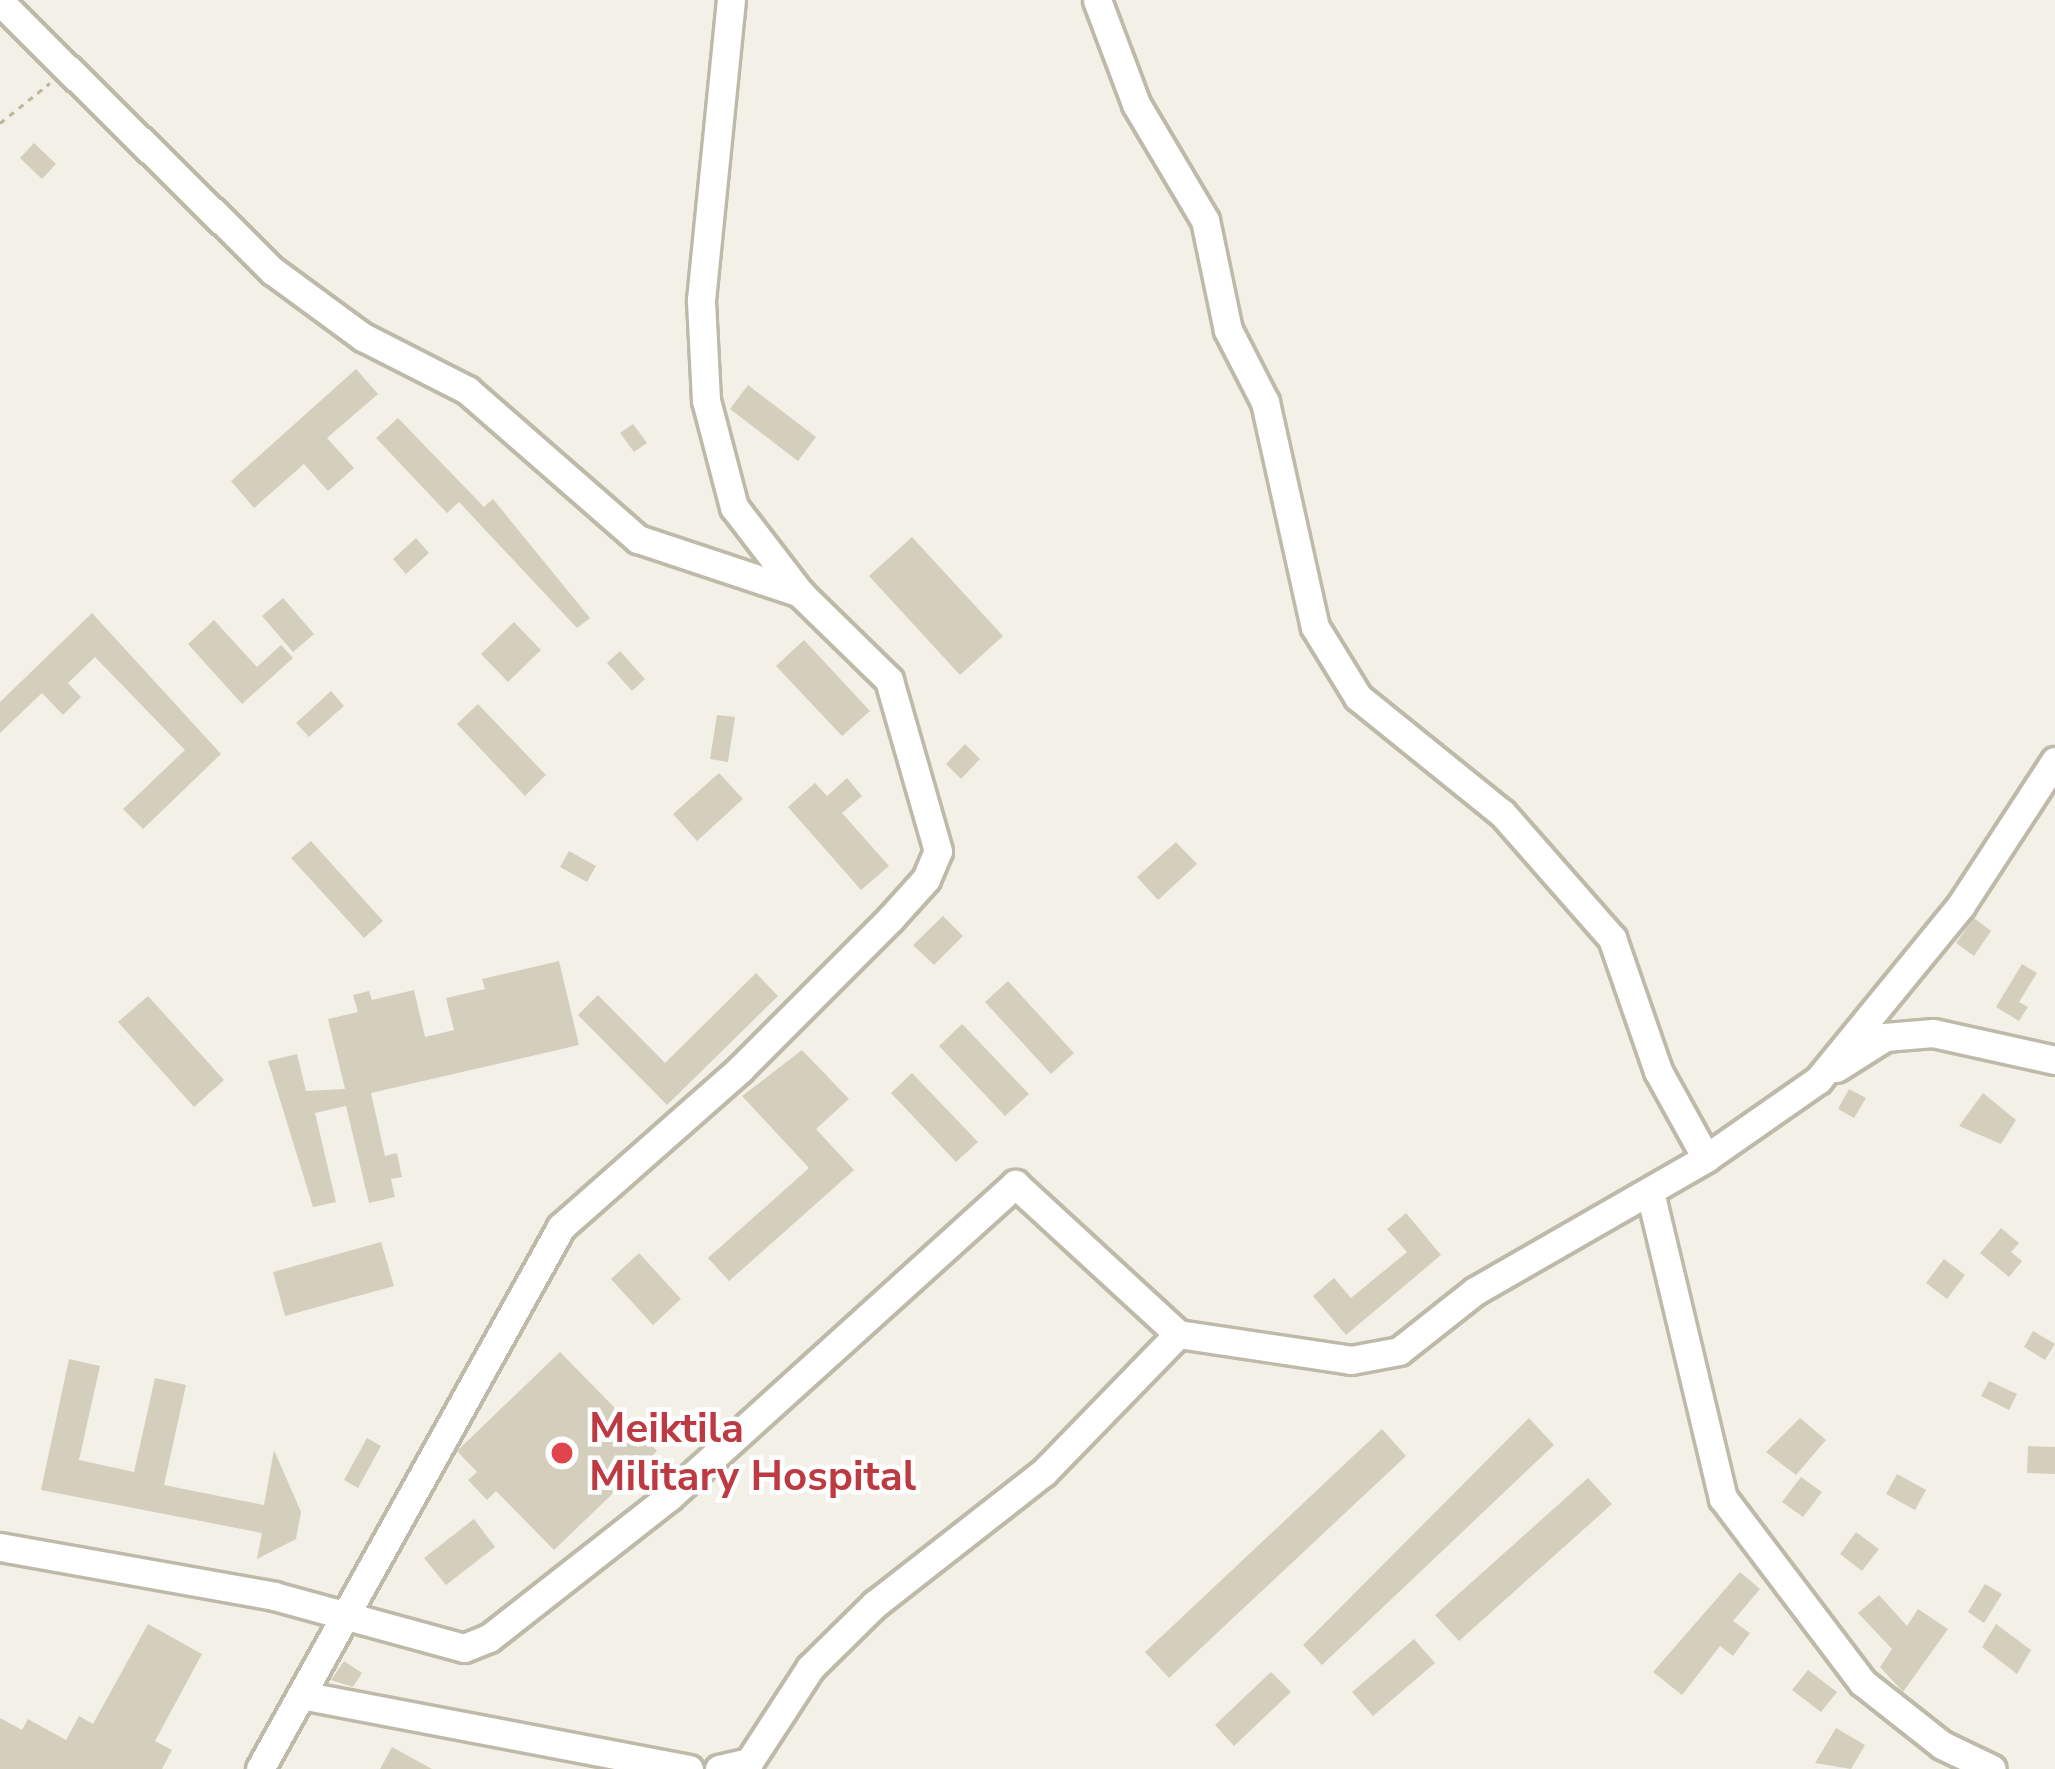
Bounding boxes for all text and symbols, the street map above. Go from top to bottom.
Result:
place label: Meiktila Military Hospital [589,1404,916,1502]
marker: Meiktila Military Hospital [546,1437,578,1469]

